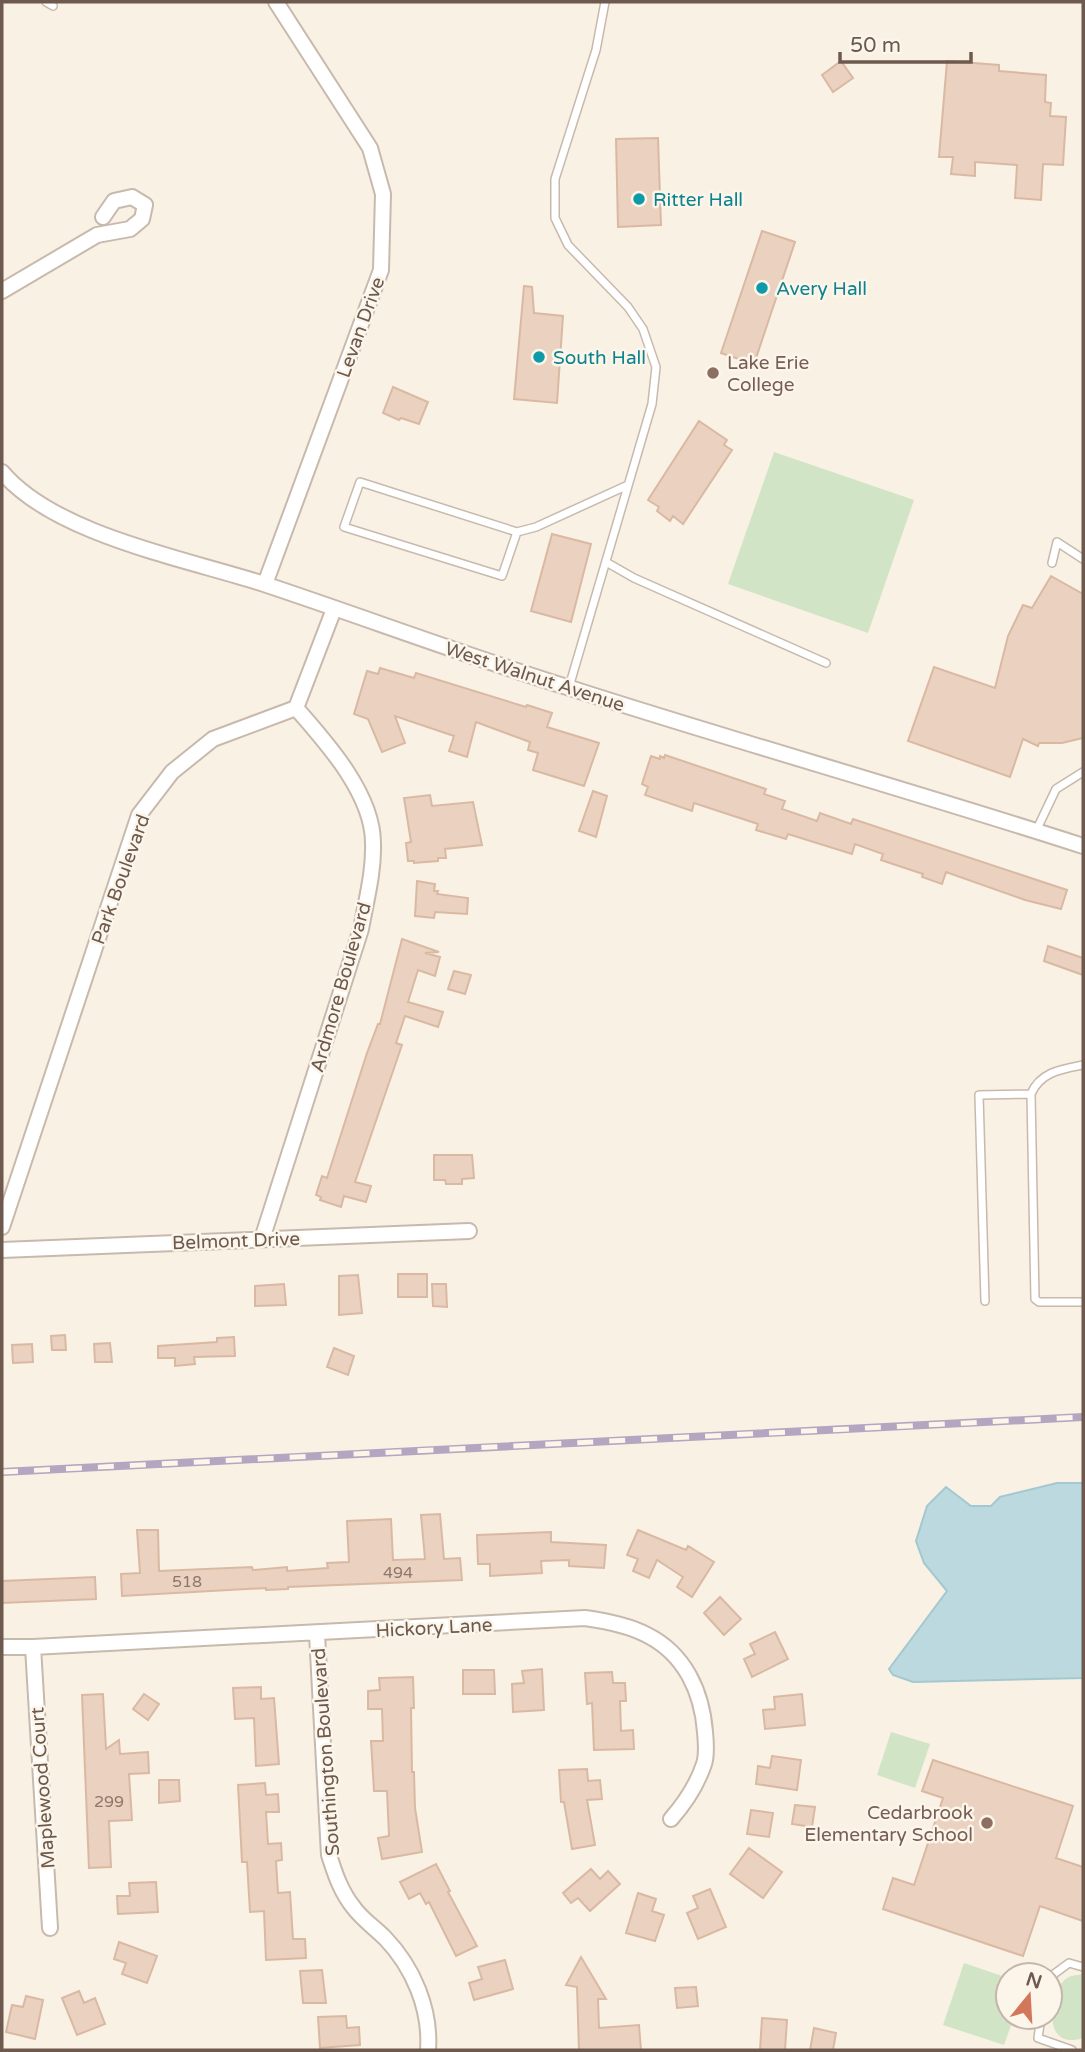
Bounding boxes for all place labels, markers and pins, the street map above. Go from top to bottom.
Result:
place label: Ritter Hall [653,189,743,211]
marker: Ritter Hall [631,191,647,207]
place label: Avery Hall [776,278,867,300]
marker: Avery Hall [754,280,770,296]
place label: South Hall [553,347,646,369]
marker: South Hall [531,349,547,365]
place label: Lake Erie College [727,352,809,396]
marker: Lake Erie College [705,365,721,381]
place label: Cedarbrook Elementary School [804,1802,973,1846]
marker: Cedarbrook Elementary School [979,1815,995,1831]

